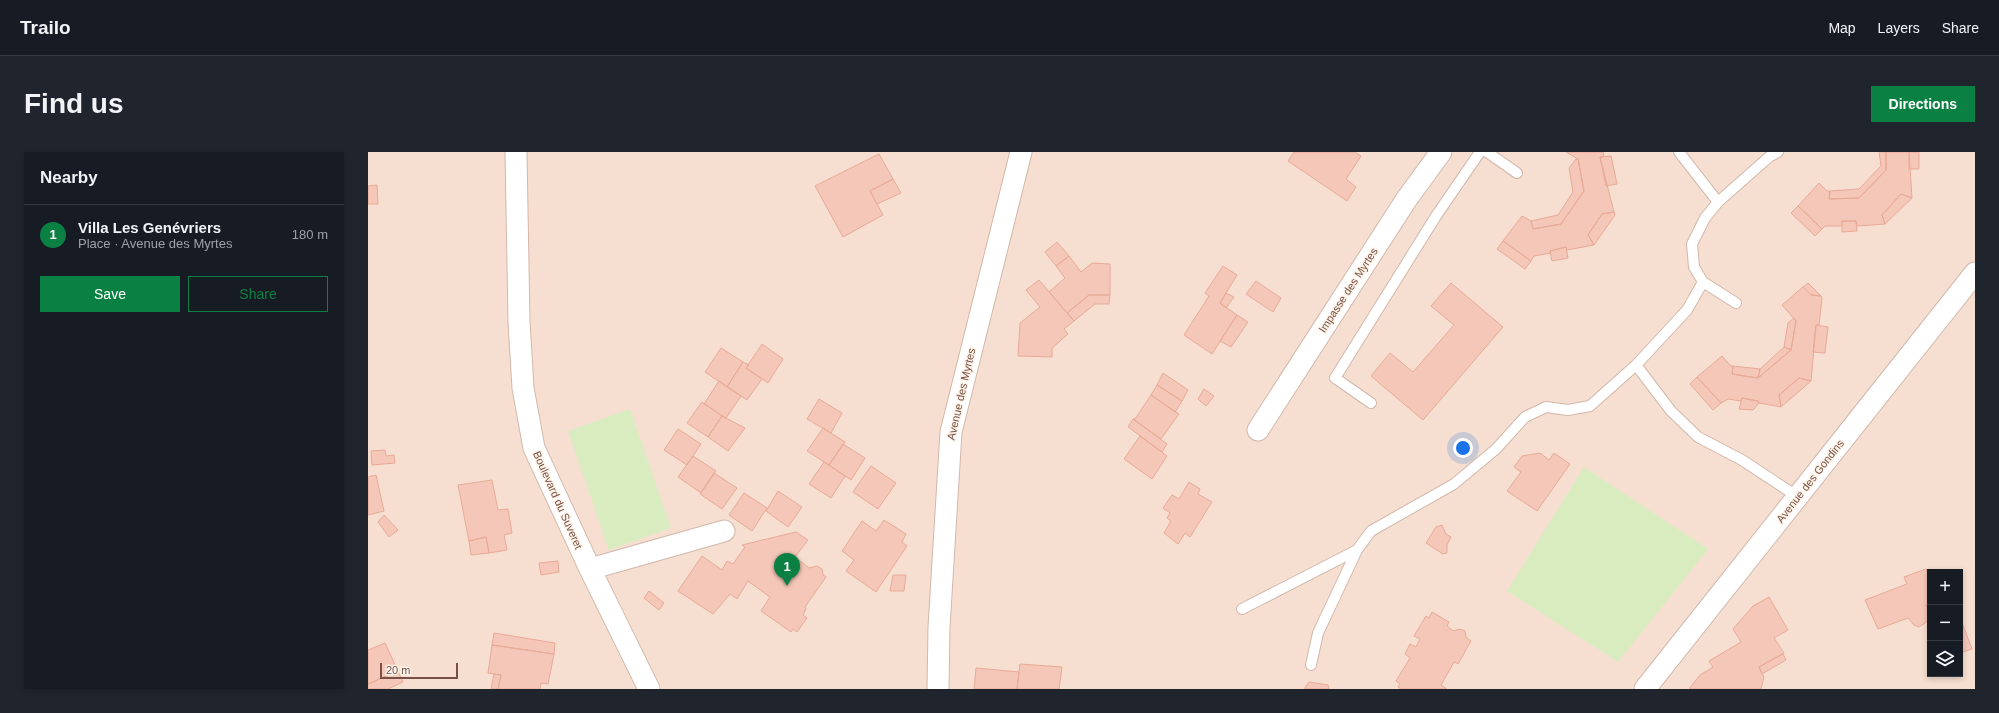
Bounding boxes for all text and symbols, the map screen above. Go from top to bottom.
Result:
text: Trailo [20,17,71,38]
text: Map [1828,20,1856,36]
text: Layers [1878,20,1920,36]
text: Share [1942,20,1979,36]
button: Directions [1871,86,1975,122]
text: Find us [24,88,124,119]
text: Nearby [40,168,98,187]
text: Villa Les Genévriers [78,219,221,236]
text: 1 [49,227,57,242]
text: 180 m [292,227,328,242]
text: Place · Avenue des Myrtes [78,236,232,251]
street label: Impasse des Myrtes [1316,245,1380,335]
button: Save [40,276,180,312]
button: Share [188,276,328,312]
street label: Avenue des Myrtes [945,346,978,441]
street label: Avenue des Gondins [1774,437,1846,525]
your location [1453,438,1473,458]
street label: Boulevard du Suveret [531,449,585,551]
pin: 1 [774,553,800,586]
map controls [1927,569,1963,677]
button: + [1927,569,1963,605]
button: − [1927,605,1963,641]
button: layers [1927,641,1963,677]
scale bar [380,661,458,680]
text: 20 m [386,664,410,676]

